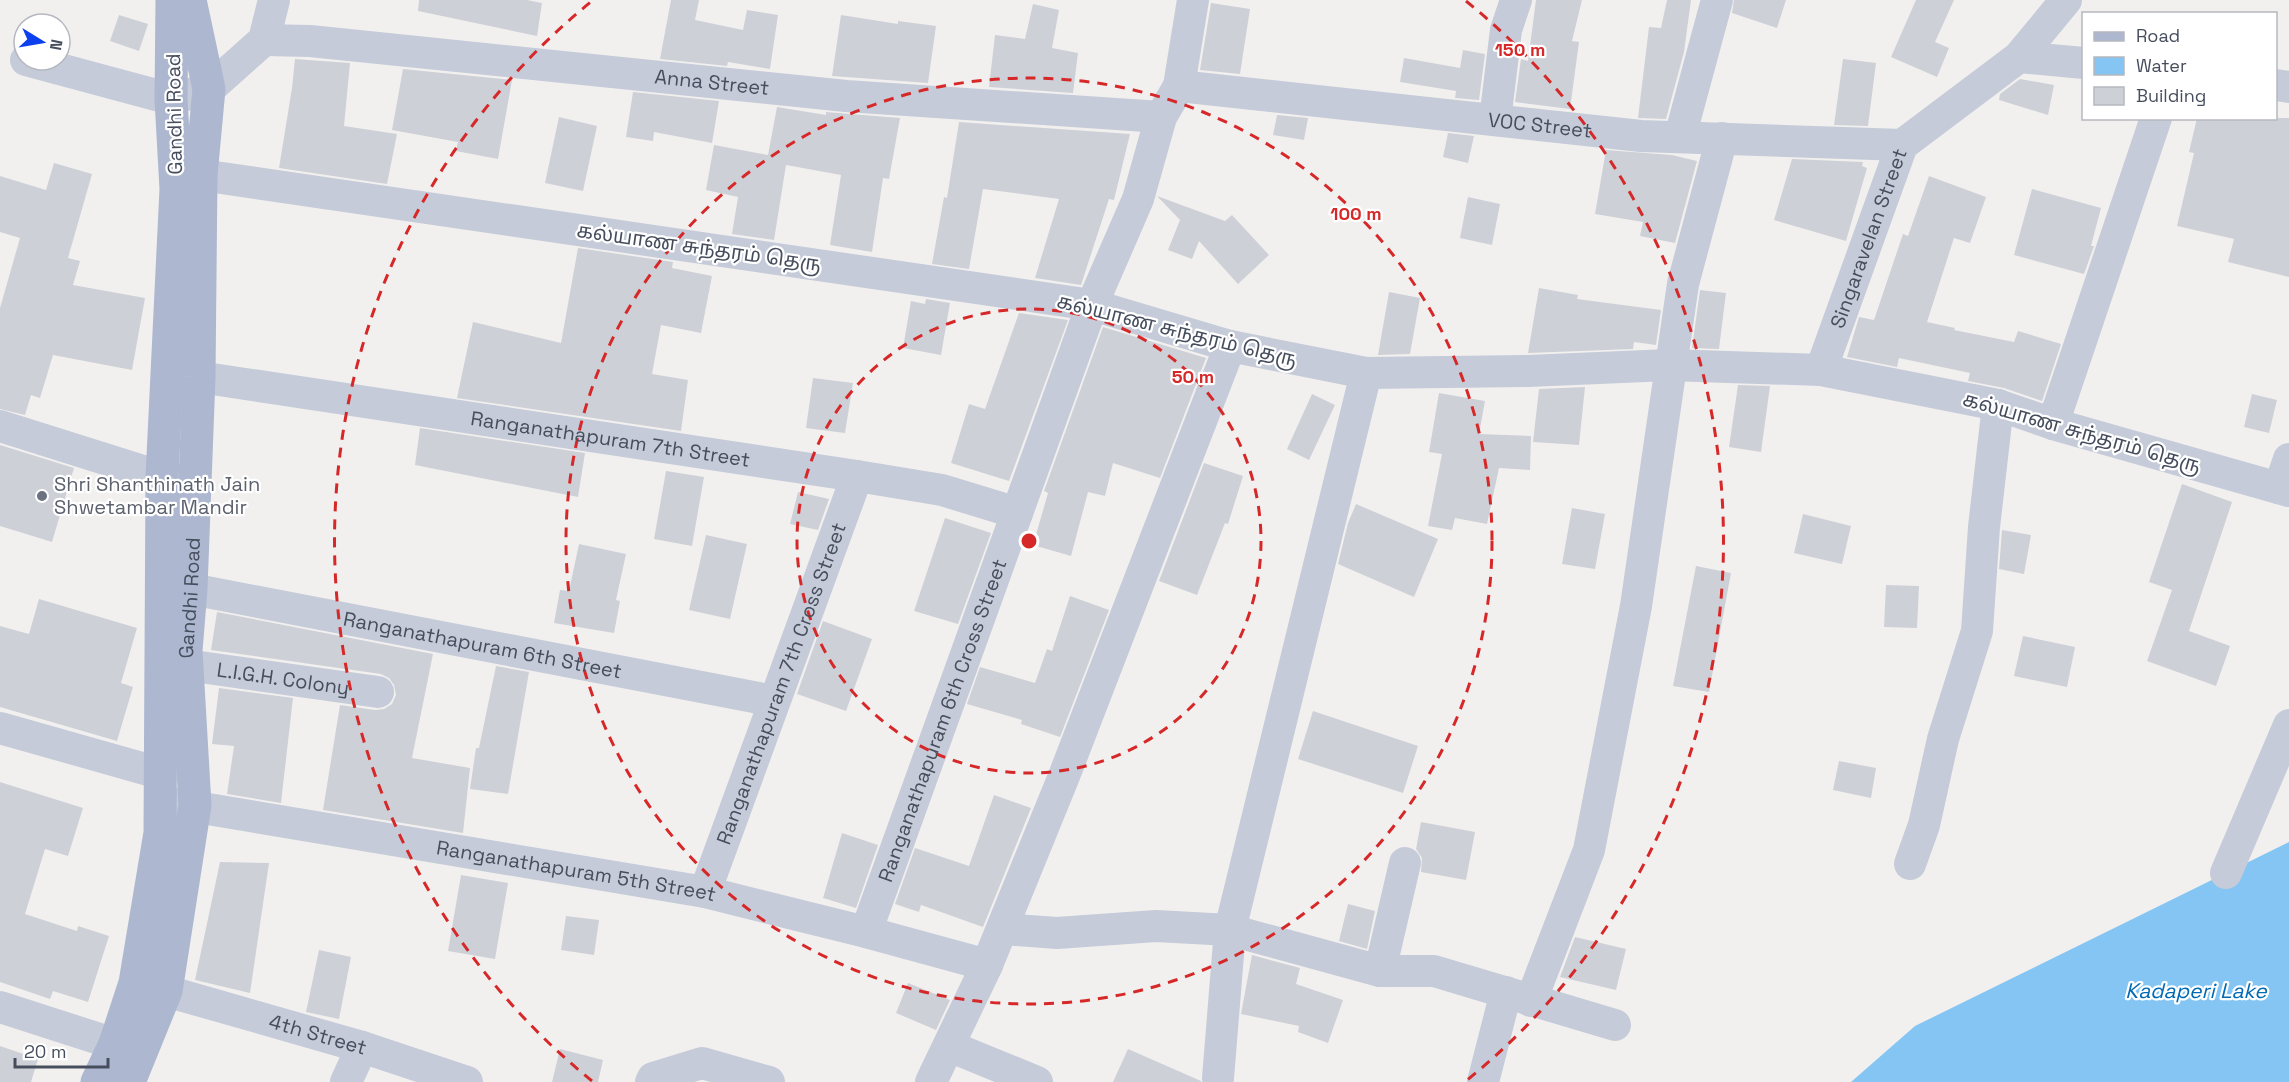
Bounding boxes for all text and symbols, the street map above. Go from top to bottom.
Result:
north arrow [12,12,72,72]
legend [2082,12,2277,120]
text: Road [2136,24,2180,47]
text: N [45,37,68,52]
text: 150 m [1495,38,1545,61]
street label: Gandhi Road [160,53,188,175]
text: Water [2136,54,2187,77]
street label: Anna Street [653,63,770,101]
text: Building [2136,84,2206,107]
street label: VOC Street [1486,107,1593,144]
street label: Singaravelan Street [1824,145,1913,332]
text: 100 m [1330,202,1382,225]
street label: கல்யாண சுந்தரம் தெரு [575,217,823,278]
street label: கல்யாண சுந்தரம் தெரு [1054,288,1300,373]
text: 50 m [1172,365,1214,388]
street label: கல்யாண சுந்தரம் தெரு [1960,386,2204,479]
street label: Ranganathapuram 7th Street [469,405,752,473]
place label: Shri Shanthinath Jain Shwetambar Mandir [54,471,260,520]
marker: Shri Shanthinath Jain Shwetambar Mandir [35,489,49,503]
street label: Ranganathapuram 7th Cross Street [711,519,852,848]
centre of rings [1019,531,1039,551]
street label: Gandhi Road [173,537,206,659]
street label: Ranganathapuram 6th Cross Street [872,555,1012,885]
street label: Ranganathapuram 6th Street [341,606,624,684]
street label: L.I.G.H. Colony [215,656,351,701]
street label: Ranganathapuram 5th Street [435,834,719,907]
water label: Kadaperi Lake [2125,977,2268,1004]
street label: 4th Street [266,1008,370,1061]
scale bar [15,1031,108,1069]
text: 20 m [24,1040,67,1063]

